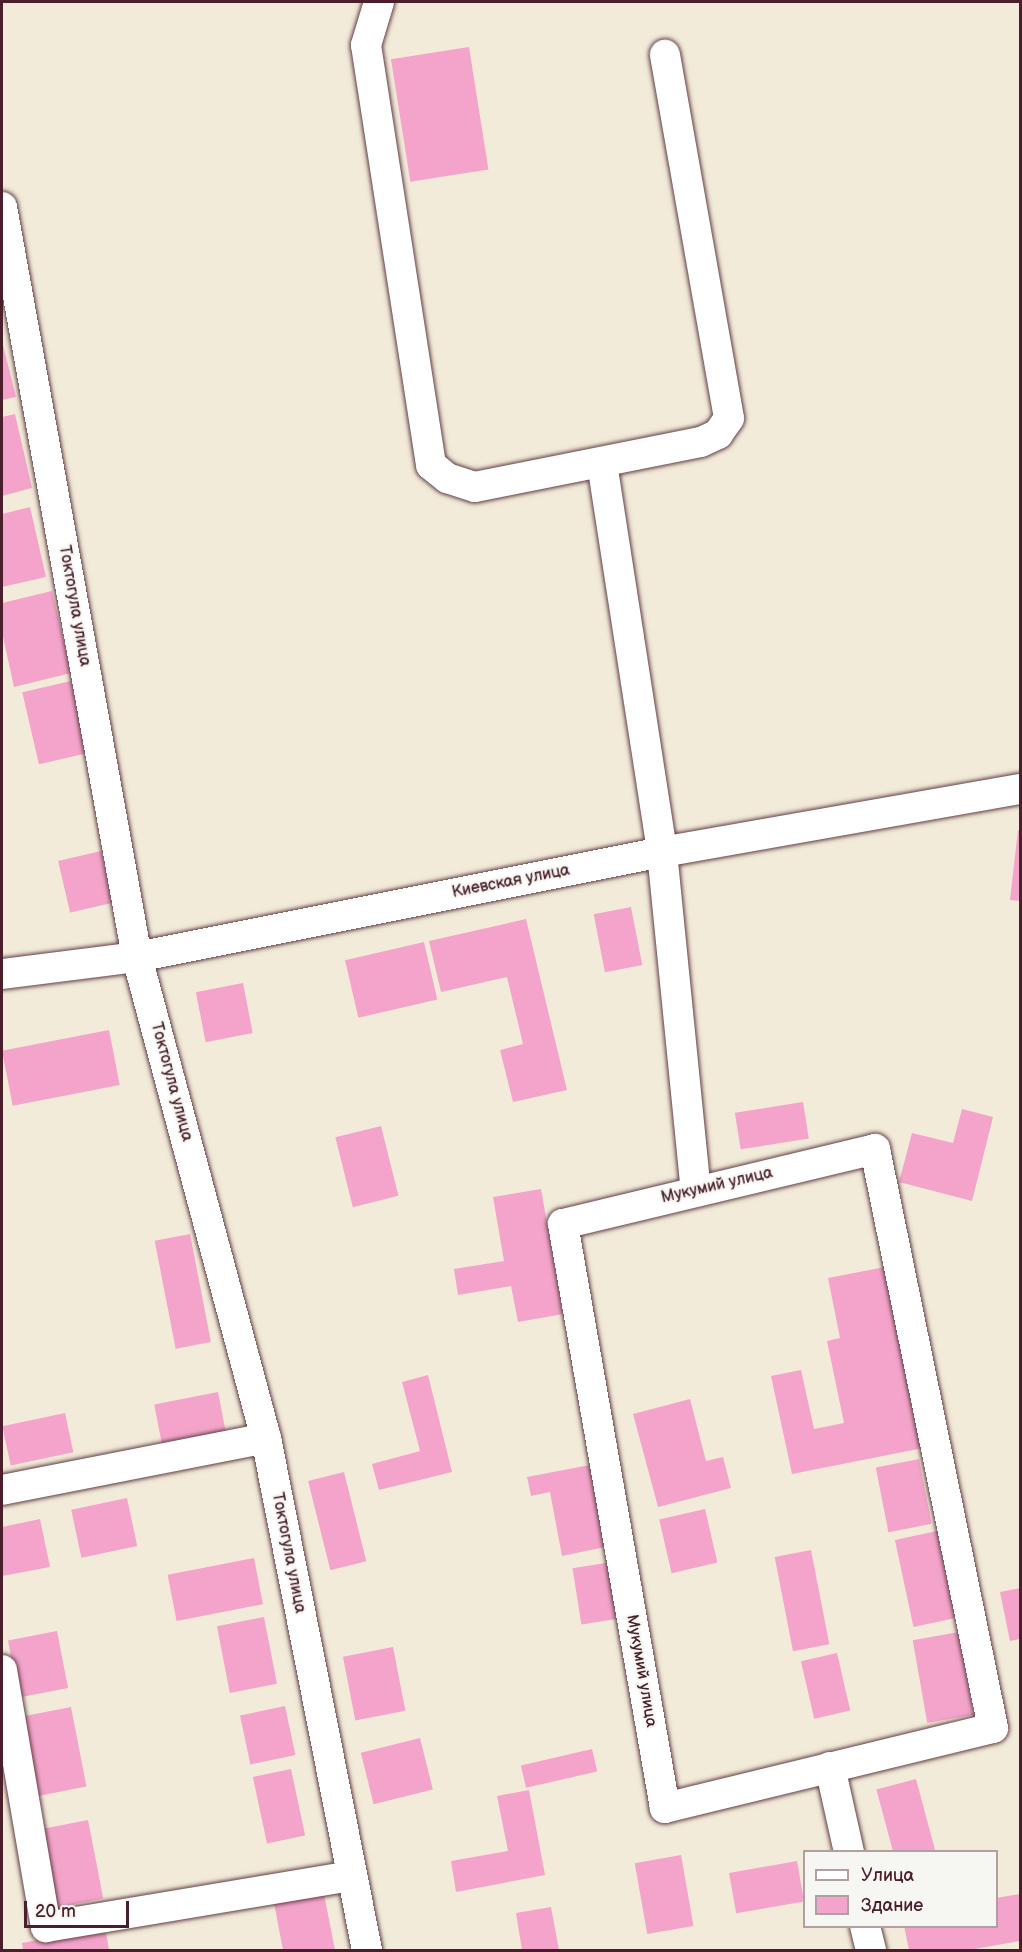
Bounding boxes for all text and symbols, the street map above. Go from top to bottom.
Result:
street label: Токтогула улица [54,544,94,668]
street label: Киевская улица [450,861,572,903]
street label: Токтогула улица [146,1020,196,1144]
street label: Мукумий улица [659,1164,775,1208]
street label: Токтогула улица [267,1491,309,1615]
street label: Мукумий улица [622,1613,660,1729]
legend [803,1850,998,1928]
text: Улица [861,1865,914,1886]
scale bar [27,1889,132,1927]
text: Здание [861,1895,923,1916]
text: 20 m [35,1901,76,1922]

